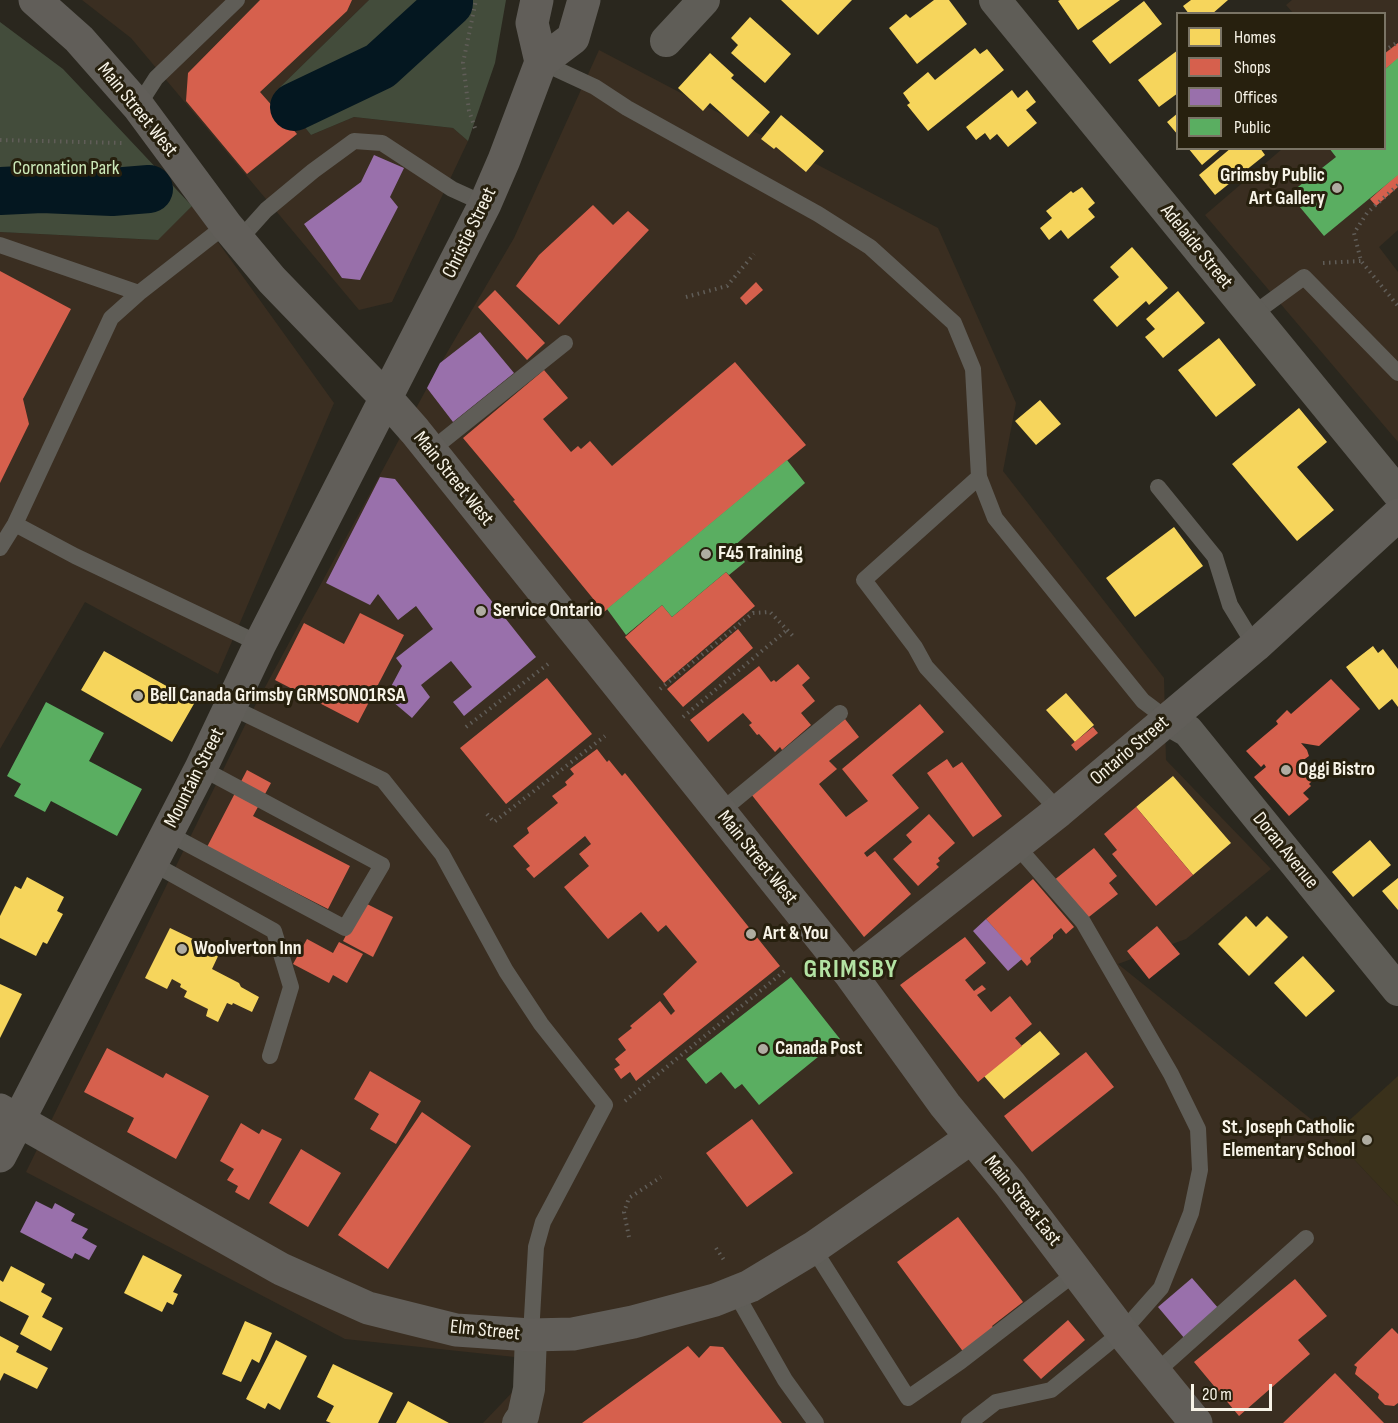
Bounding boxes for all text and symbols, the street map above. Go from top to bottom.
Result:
legend [1176,12,1386,150]
text: Homes [1234,27,1276,48]
text: Shops [1234,57,1271,78]
street label: Main Street West [92,58,182,162]
text: Offices [1234,87,1277,108]
text: Public [1234,117,1271,138]
park label: Coronation Park [13,157,119,181]
place label: Grimsby Public Art Gallery [1220,164,1325,211]
marker: Grimsby Public Art Gallery [1330,181,1344,195]
street label: Christie Street [438,184,502,282]
street label: Adelaide Street [1155,200,1237,294]
street label: Main Street West [408,427,498,531]
place label: F45 Training [718,542,803,566]
marker: F45 Training [699,547,713,561]
place label: Service Ontario [493,599,603,623]
marker: Service Ontario [474,604,488,618]
place label: Bell Canada Grimsby GRMSON01RSA [150,684,405,708]
marker: Bell Canada Grimsby GRMSON01RSA [131,689,145,703]
street label: Ontario Street [1086,711,1174,791]
street label: Mountain Street [160,724,230,832]
place label: Oggi Bistro [1298,758,1375,782]
marker: Oggi Bistro [1279,763,1293,777]
street label: Main Street West [712,806,802,910]
street label: Doran Avenue [1247,808,1323,894]
place label: Art & You [763,922,828,946]
marker: Art & You [744,927,758,941]
place label: Woolverton Inn [194,937,302,961]
marker: Woolverton Inn [175,942,189,956]
district label: GRIMSBY [804,954,898,986]
place label: Canada Post [775,1037,862,1061]
marker: Canada Post [756,1042,770,1056]
place label: St. Joseph Catholic Elementary School [1222,1116,1355,1163]
marker: St. Joseph Catholic Elementary School [1360,1133,1374,1147]
street label: Main Street East [978,1151,1066,1251]
street label: Elm Street [449,1315,521,1347]
scale bar [1194,1372,1275,1410]
text: 20 m [1202,1384,1232,1405]

